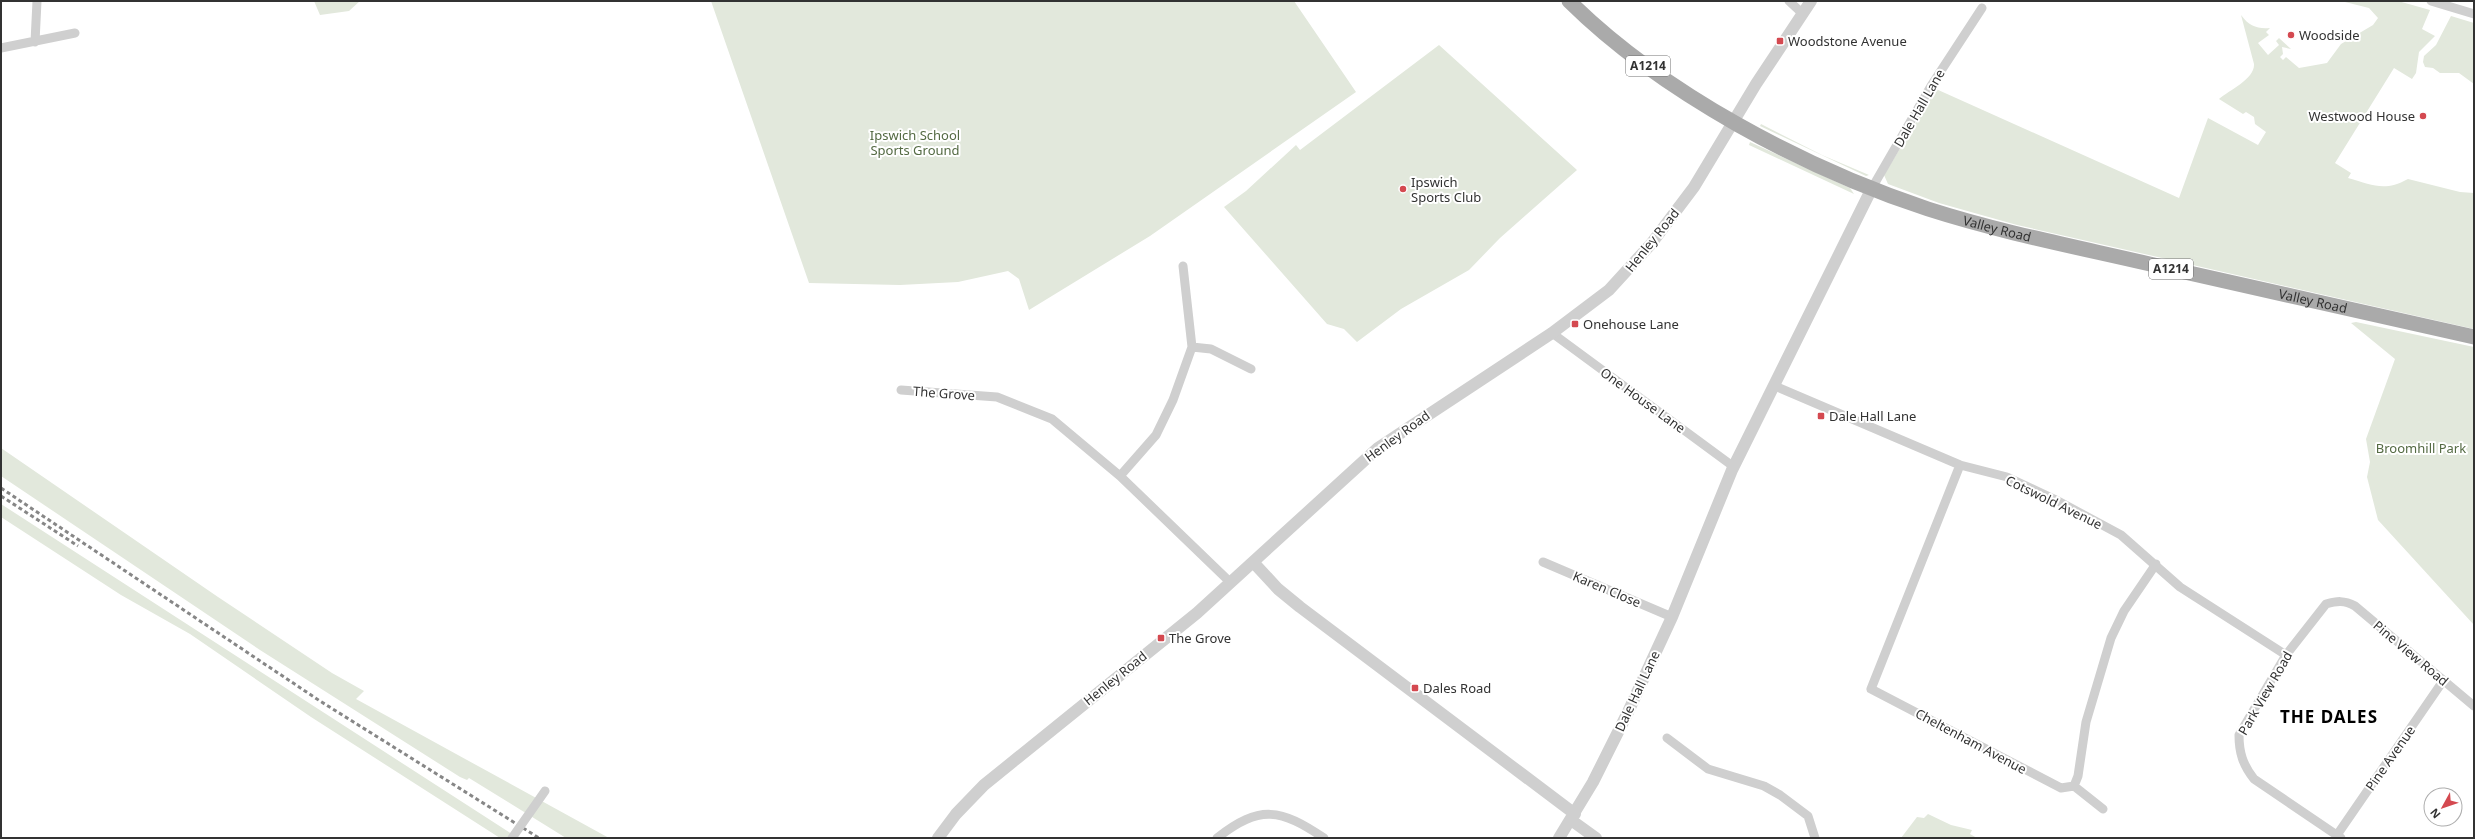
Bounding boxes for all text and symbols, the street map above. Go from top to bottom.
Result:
place label: Woodside [2299,26,2359,44]
marker: Woodside [2286,30,2296,40]
place label: Woodstone Avenue [1788,32,1907,50]
marker: Woodstone Avenue [1775,36,1785,46]
road number: A1214 [1626,56,1670,76]
street label: Dale Hall Lane [1889,66,1949,150]
place label: Westwood House [2309,107,2415,125]
marker: Westwood House [2418,111,2428,121]
park label: Ipswich School Sports Ground [870,126,960,159]
place label: Ipswich Sports Club [1411,173,1481,206]
marker: Ipswich Sports Club [1398,184,1408,194]
street label: Henley Road [1621,205,1683,275]
street label: Valley Road [1961,211,2033,246]
road number: A1214 [2149,259,2193,279]
street label: Valley Road [2277,284,2349,317]
place label: Onehouse Lane [1583,315,1679,333]
marker: Onehouse Lane [1570,319,1580,329]
street label: One House Lane [1597,363,1689,437]
street label: The Grove [912,382,976,404]
street label: Henley Road [1361,406,1433,466]
place label: Dale Hall Lane [1829,407,1916,425]
marker: Dale Hall Lane [1816,411,1826,421]
park label: Broomhill Park [2376,439,2466,457]
street label: Cotswold Avenue [2003,471,2105,533]
street label: Karen Close [1570,567,1644,611]
street label: Pine View Road [2370,616,2452,690]
place label: The Grove [1169,629,1231,647]
marker: The Grove [1156,633,1166,643]
street label: Henley Road [1080,647,1150,709]
street label: Dale Hall Lane [1610,648,1664,734]
street label: Park View Road [2234,648,2296,738]
place label: Dales Road [1423,679,1491,697]
marker: Dales Road [1410,683,1420,693]
street label: Cheltenham Avenue [1912,704,2030,778]
district label: THE DALES [2280,705,2378,728]
street label: Pine Avenue [2361,722,2419,794]
north arrow [2423,787,2463,827]
text: N [2426,805,2444,822]

